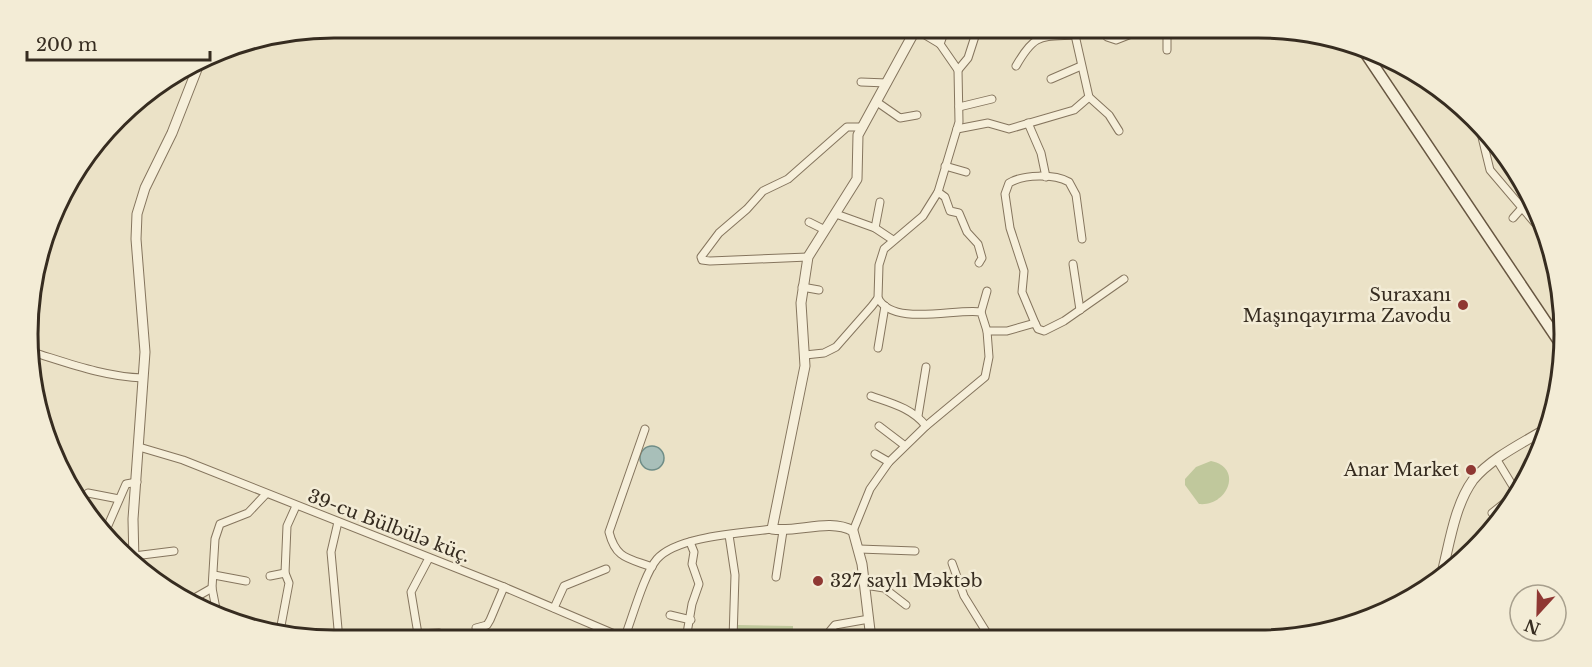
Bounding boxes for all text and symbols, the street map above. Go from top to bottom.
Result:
scale bar [27,24,210,62]
text: 200 m [36,34,97,56]
place label: Suraxanı Maşınqayırma Zavodu [1243,284,1451,327]
marker: Suraxanı Maşınqayırma Zavodu [1456,298,1470,312]
place label: Anar Market [1343,459,1459,481]
marker: Anar Market [1464,463,1478,477]
street label: 39-cu Bülbülə küç. [305,485,473,567]
place label: 327 saylı Məktəb [830,570,982,592]
marker: 327 saylı Məktəb [811,574,825,588]
north arrow [1508,583,1568,643]
text: N [1522,615,1543,639]

